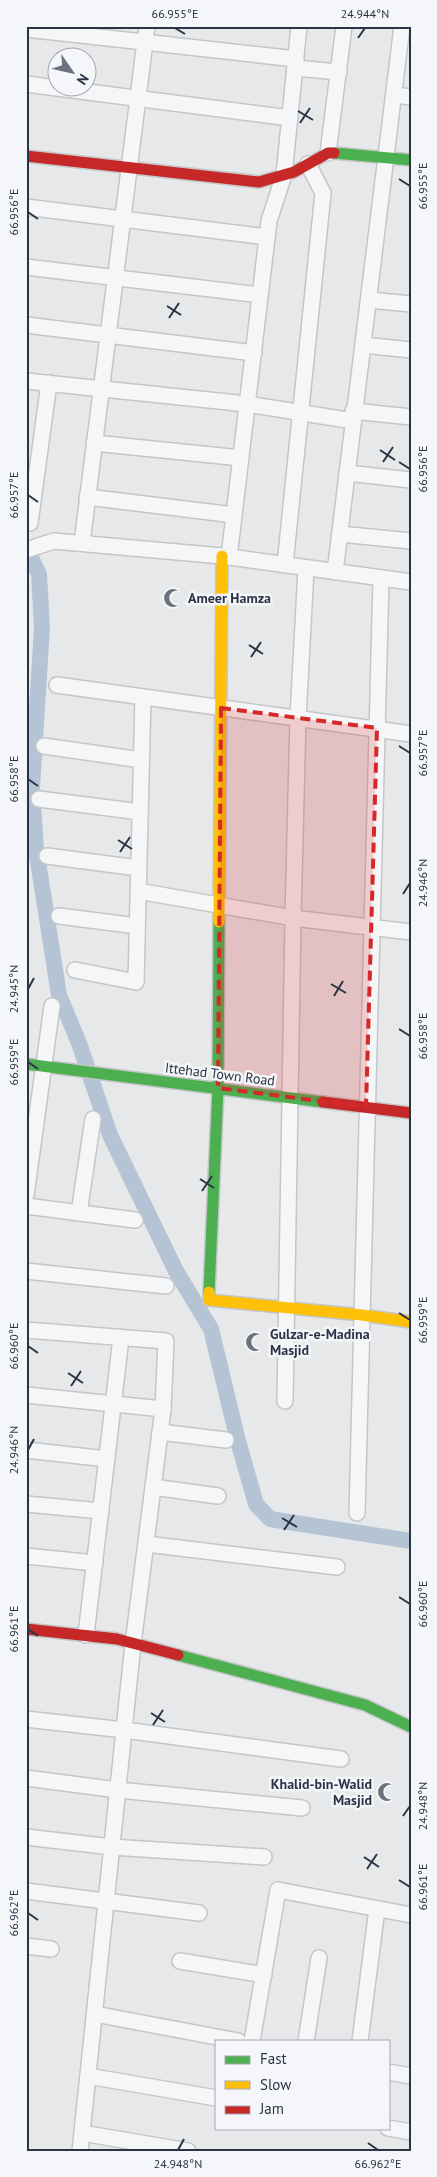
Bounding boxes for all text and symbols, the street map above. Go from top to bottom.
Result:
text: 66.955°E [152,6,198,21]
text: 24.944°N [341,6,389,21]
north arrow [48,48,98,98]
text: N [73,70,93,88]
text: 66.955°E [415,163,430,209]
text: 66.956°E [6,189,21,235]
text: 66.956°E [415,446,430,492]
text: 66.957°E [6,472,21,518]
mosque icon: Ameer Hamza [162,587,184,609]
place label: Ameer Hamza [188,589,271,607]
text: 66.957°E [415,730,430,776]
text: 66.958°E [6,756,21,802]
text: 24.946°N [415,859,430,907]
text: 24.945°N [6,965,21,1013]
text: 66.958°E [415,1013,430,1059]
text: 66.959°E [6,1039,21,1085]
street label: Ittehad Town Road [164,1058,276,1090]
text: 66.959°E [415,1297,430,1343]
text: 66.960°E [6,1323,21,1369]
place label: Gulzar-e-Madina Masjid [270,1325,370,1359]
mosque icon: Gulzar-e-Madina Masjid [244,1331,266,1353]
text: 24.946°N [6,1426,21,1474]
text: 66.960°E [415,1581,430,1627]
text: 66.961°E [6,1606,21,1652]
place label: Khalid-bin-Walid Masjid [271,1775,372,1809]
mosque icon: Khalid-bin-Walid Masjid [376,1781,398,1803]
text: 24.948°N [415,1782,430,1830]
text: 66.961°E [415,1864,430,1910]
text: 66.962°E [6,1890,21,1936]
legend [215,2040,390,2130]
text: Fast [260,2049,287,2068]
text: Slow [260,2075,291,2094]
text: Jam [259,2099,284,2118]
text: 24.948°N [154,2156,202,2171]
text: 66.962°E [355,2156,401,2171]

